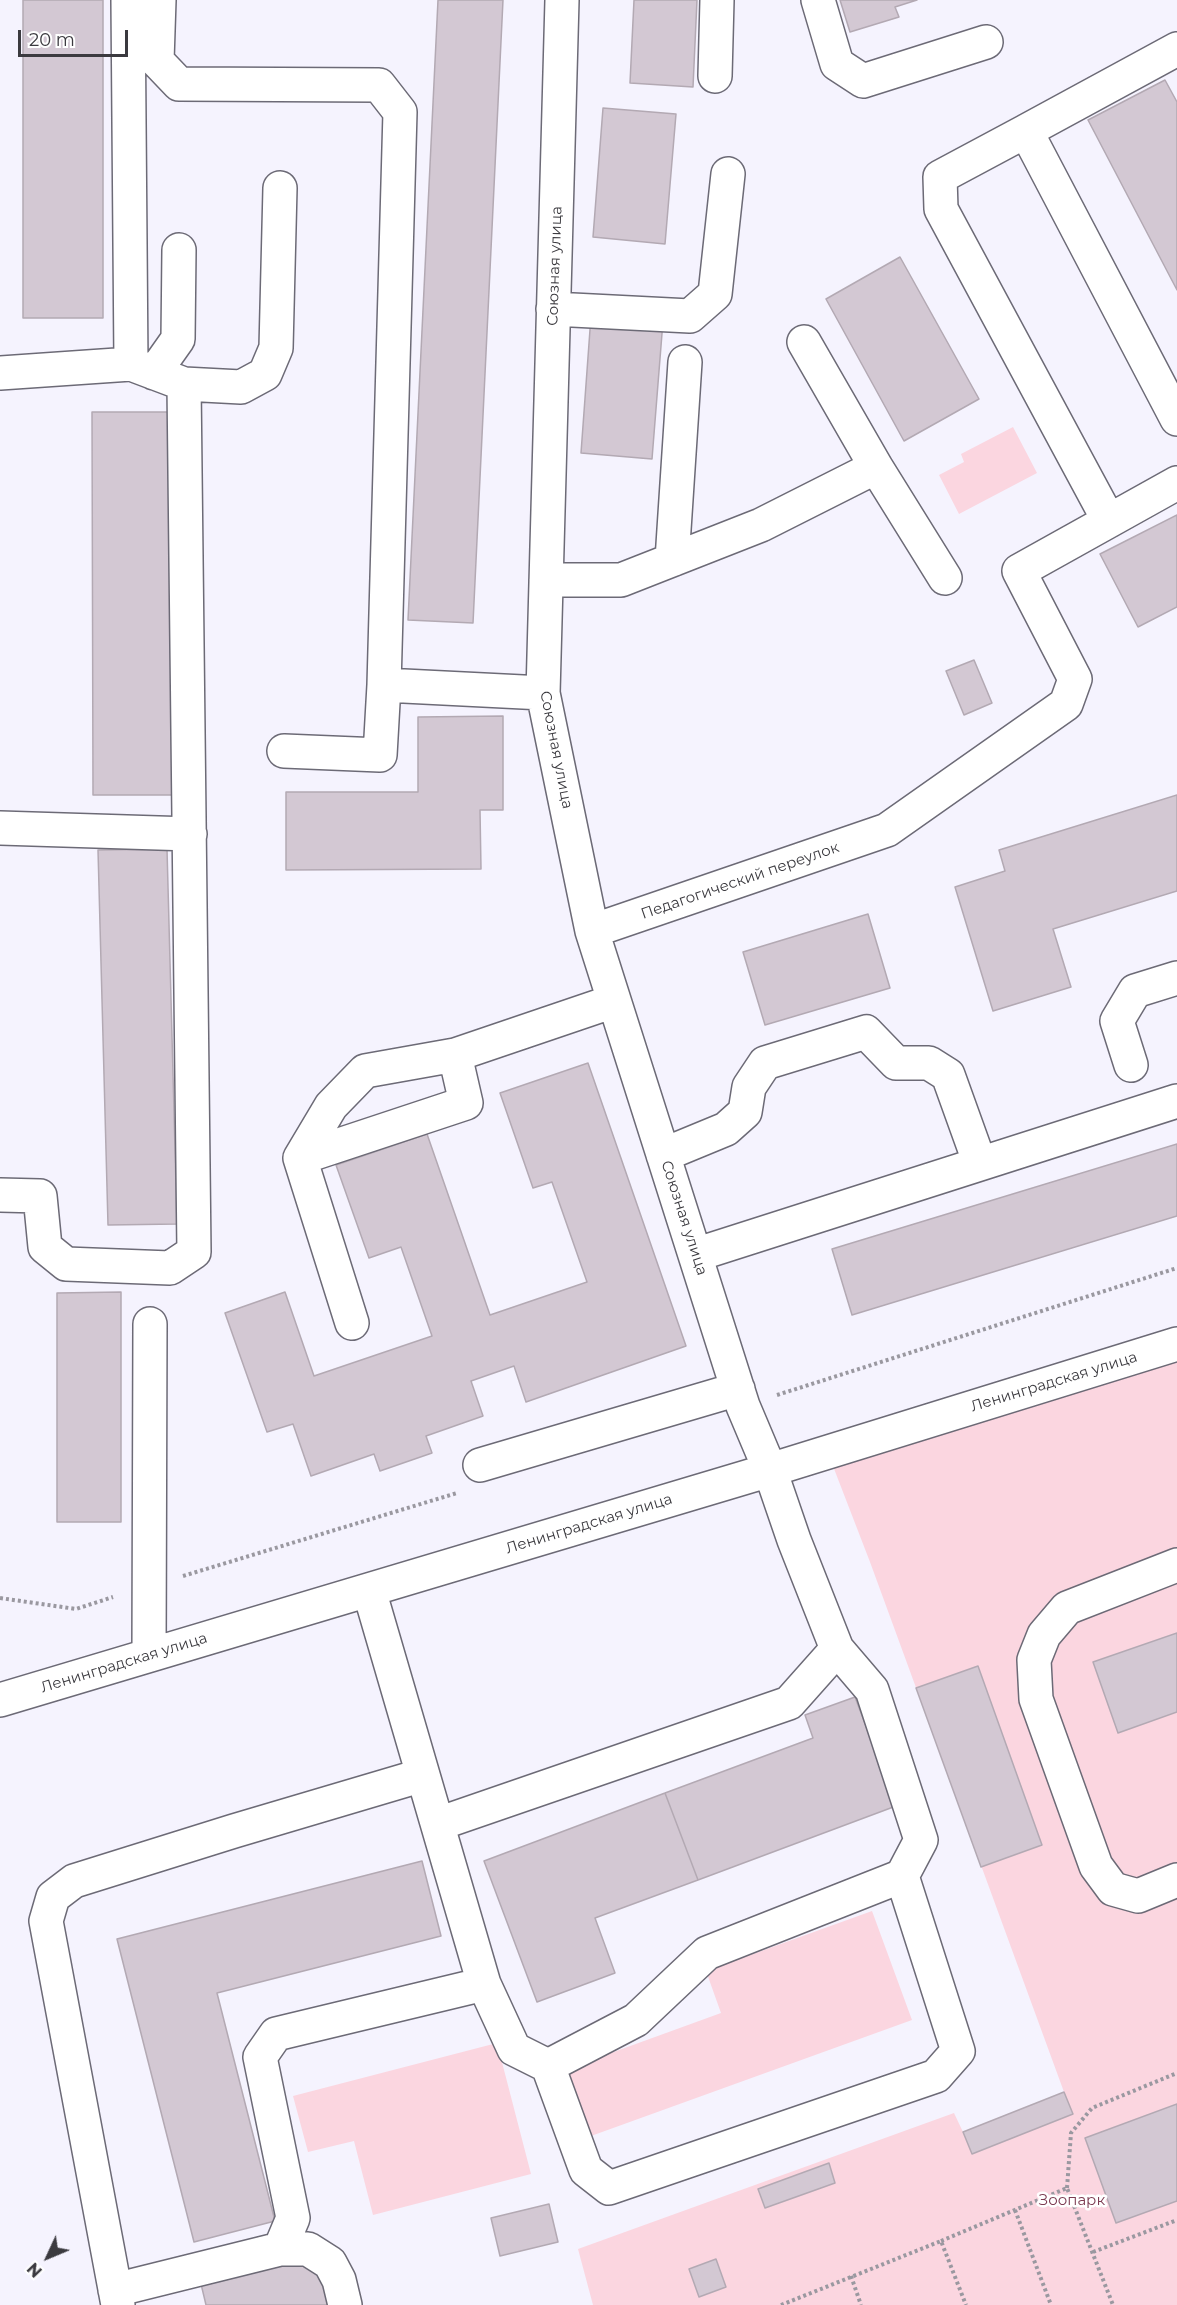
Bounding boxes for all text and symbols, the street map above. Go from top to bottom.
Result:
scale bar [21,18,130,56]
text: 20 m [29,29,75,51]
street label: Союзная улица [544,206,566,326]
street label: Союзная улица [536,690,576,810]
street label: Педагогический переулок [639,839,841,923]
street label: Союзная улица [657,1158,711,1278]
street label: Ленинградская улица [969,1348,1139,1416]
street label: Ленинградская улица [504,1490,674,1558]
street label: Ленинградская улица [39,1629,209,1697]
park label: Зоопарк [1039,2192,1105,2210]
north arrow [18,2227,78,2287]
text: N [23,2259,46,2281]

